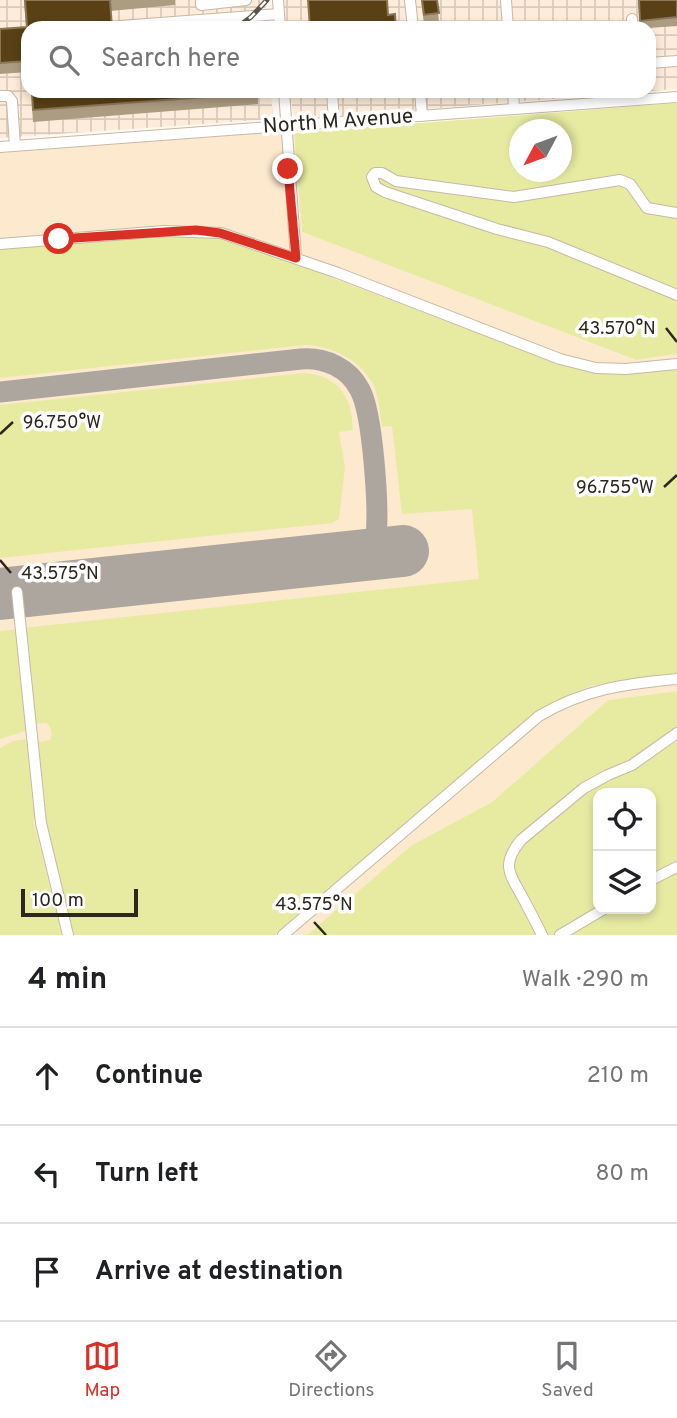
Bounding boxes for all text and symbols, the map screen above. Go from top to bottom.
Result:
search box [21,21,656,98]
icon: search [45,41,83,79]
text: Search here [101,43,240,76]
street label: North M Avenue [262,103,414,141]
north arrow [509,119,572,182]
route end [272,153,303,184]
route start [43,223,74,254]
text: 43.570°N [578,318,656,341]
text: 96.750°W [23,412,101,435]
text: 96.755°W [576,477,654,500]
text: 43.575°N [21,563,99,586]
map controls [593,788,656,914]
button: locate [593,788,656,851]
button: layers [593,851,656,914]
scale bar [21,886,138,918]
text: 100 m [32,889,84,913]
text: 43.575°N [275,894,353,917]
text: 4 min [28,962,107,999]
text: Walk · 290 m [522,966,649,995]
icon: ahead [28,1057,66,1095]
text: Continue [95,1060,203,1093]
text: 210 m [587,1062,649,1091]
icon: left [28,1155,66,1193]
text: Turn left [95,1158,199,1191]
text: 80 m [596,1160,649,1189]
icon: arrive [28,1253,66,1291]
text: Arrive at destination [95,1256,343,1289]
tab: Map [83,1337,121,1403]
tab: Directions [288,1337,375,1403]
tab: Saved [541,1337,594,1403]

